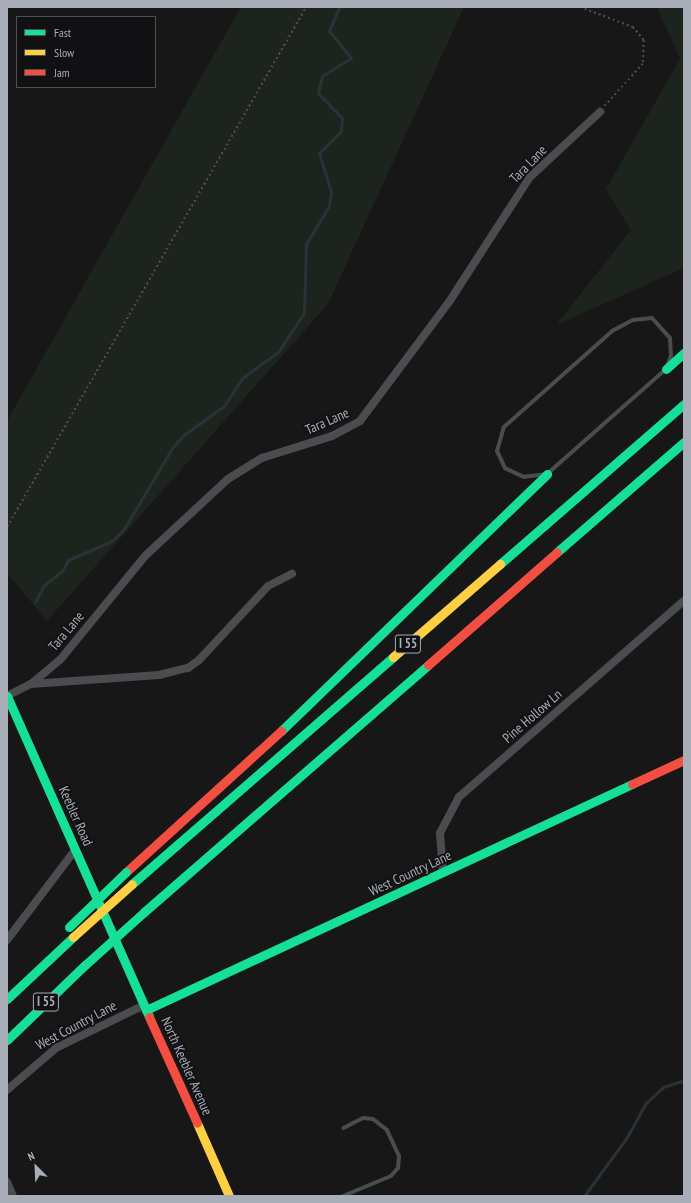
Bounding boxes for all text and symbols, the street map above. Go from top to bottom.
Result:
legend [16,16,156,88]
text: Fast [54,25,71,40]
text: Slow [54,45,74,60]
text: Jam [54,65,70,80]
street label: Tara Lane [506,142,550,186]
street label: Tara Lane [302,404,352,438]
street label: Tara Lane [45,608,87,654]
road number: I 55 [394,633,422,655]
street label: Pine Hollow Ln [499,686,565,746]
street label: Keebler Road [55,784,97,848]
street label: West Country Lane [366,846,454,900]
road number: I 55 [32,991,60,1013]
street label: West Country Lane [33,997,119,1053]
street label: North Keebler Avenue [158,1014,216,1118]
north arrow [16,1147,56,1187]
text: N [26,1148,37,1164]

